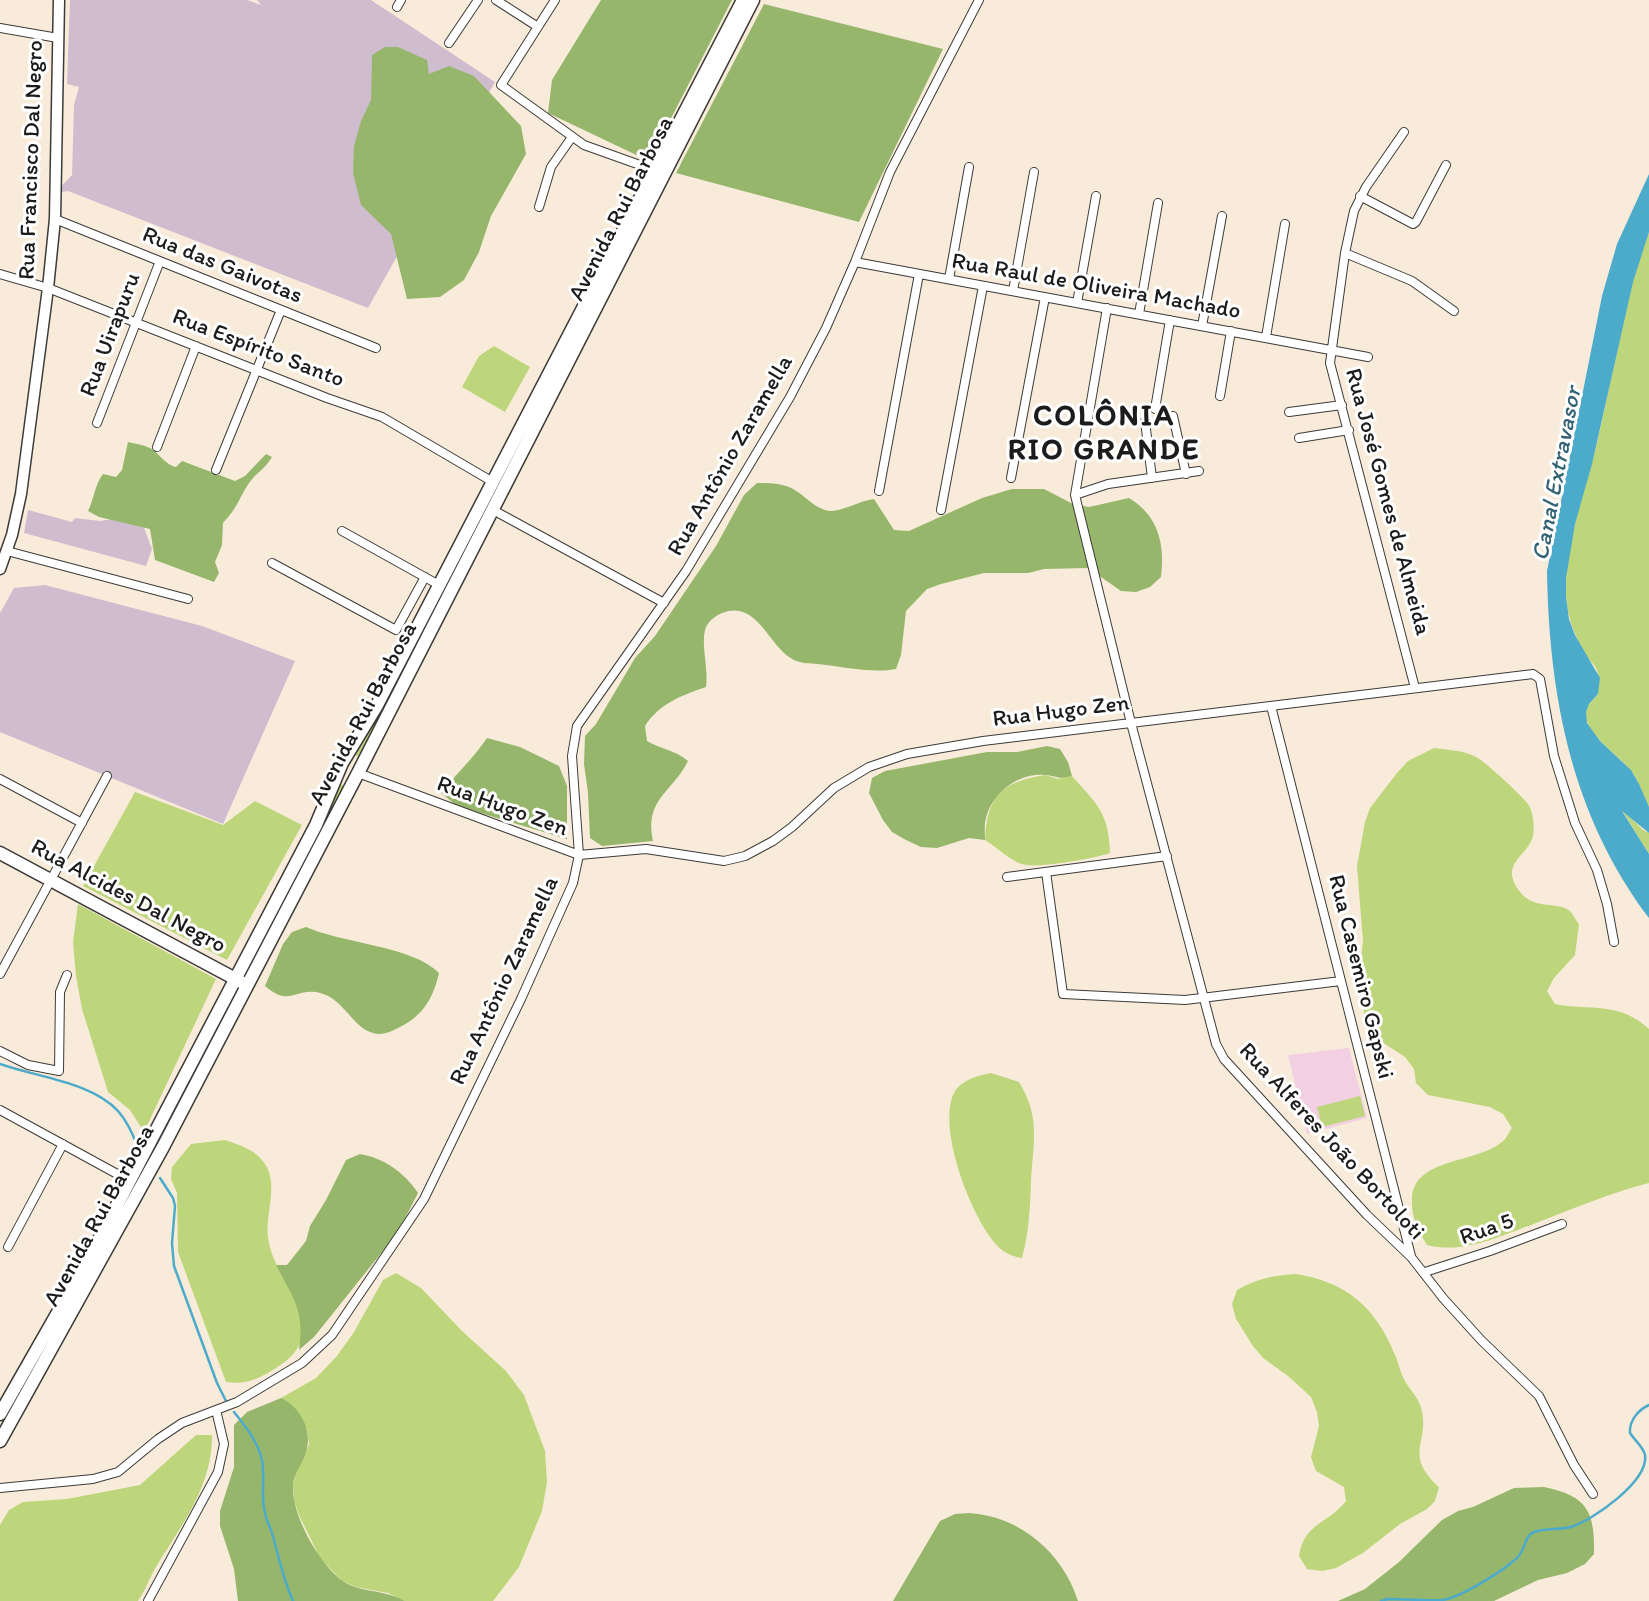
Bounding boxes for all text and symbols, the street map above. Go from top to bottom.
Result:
street label: Rua Francisco Dal Negro [14,40,50,280]
street label: Avenida Rui Barbosa [564,112,680,306]
street label: Rua das Gaivotas [138,221,306,311]
street label: Rua Raul de Oliveira Machado [949,248,1243,326]
street label: Rua Uirapuru [75,269,147,401]
street label: Rua Espírito Santo [168,304,348,394]
street label: Rua Antônio Zaramella [662,351,800,561]
street label: Rua José Gomes de Almeida [1338,366,1436,638]
water label: Canal Extravasor [1527,385,1589,563]
district label: COLÔNIA RIO GRANDE [1009,399,1199,470]
street label: Avenida Rui Barbosa [304,618,424,810]
street label: Rua Hugo Zen [991,690,1131,734]
street label: Rua Hugo Zen [433,771,571,843]
street label: Rua Alcides Dal Negro [26,834,230,960]
street label: Rua Antônio Zaramella [445,872,565,1090]
street label: Rua Casemiro Gapski [1321,872,1399,1082]
street label: Rua Alferes João Bortoloti [1232,1038,1430,1246]
street label: Avenida Rui Barbosa [39,1120,161,1312]
street label: Rua 5 [1456,1208,1518,1252]

